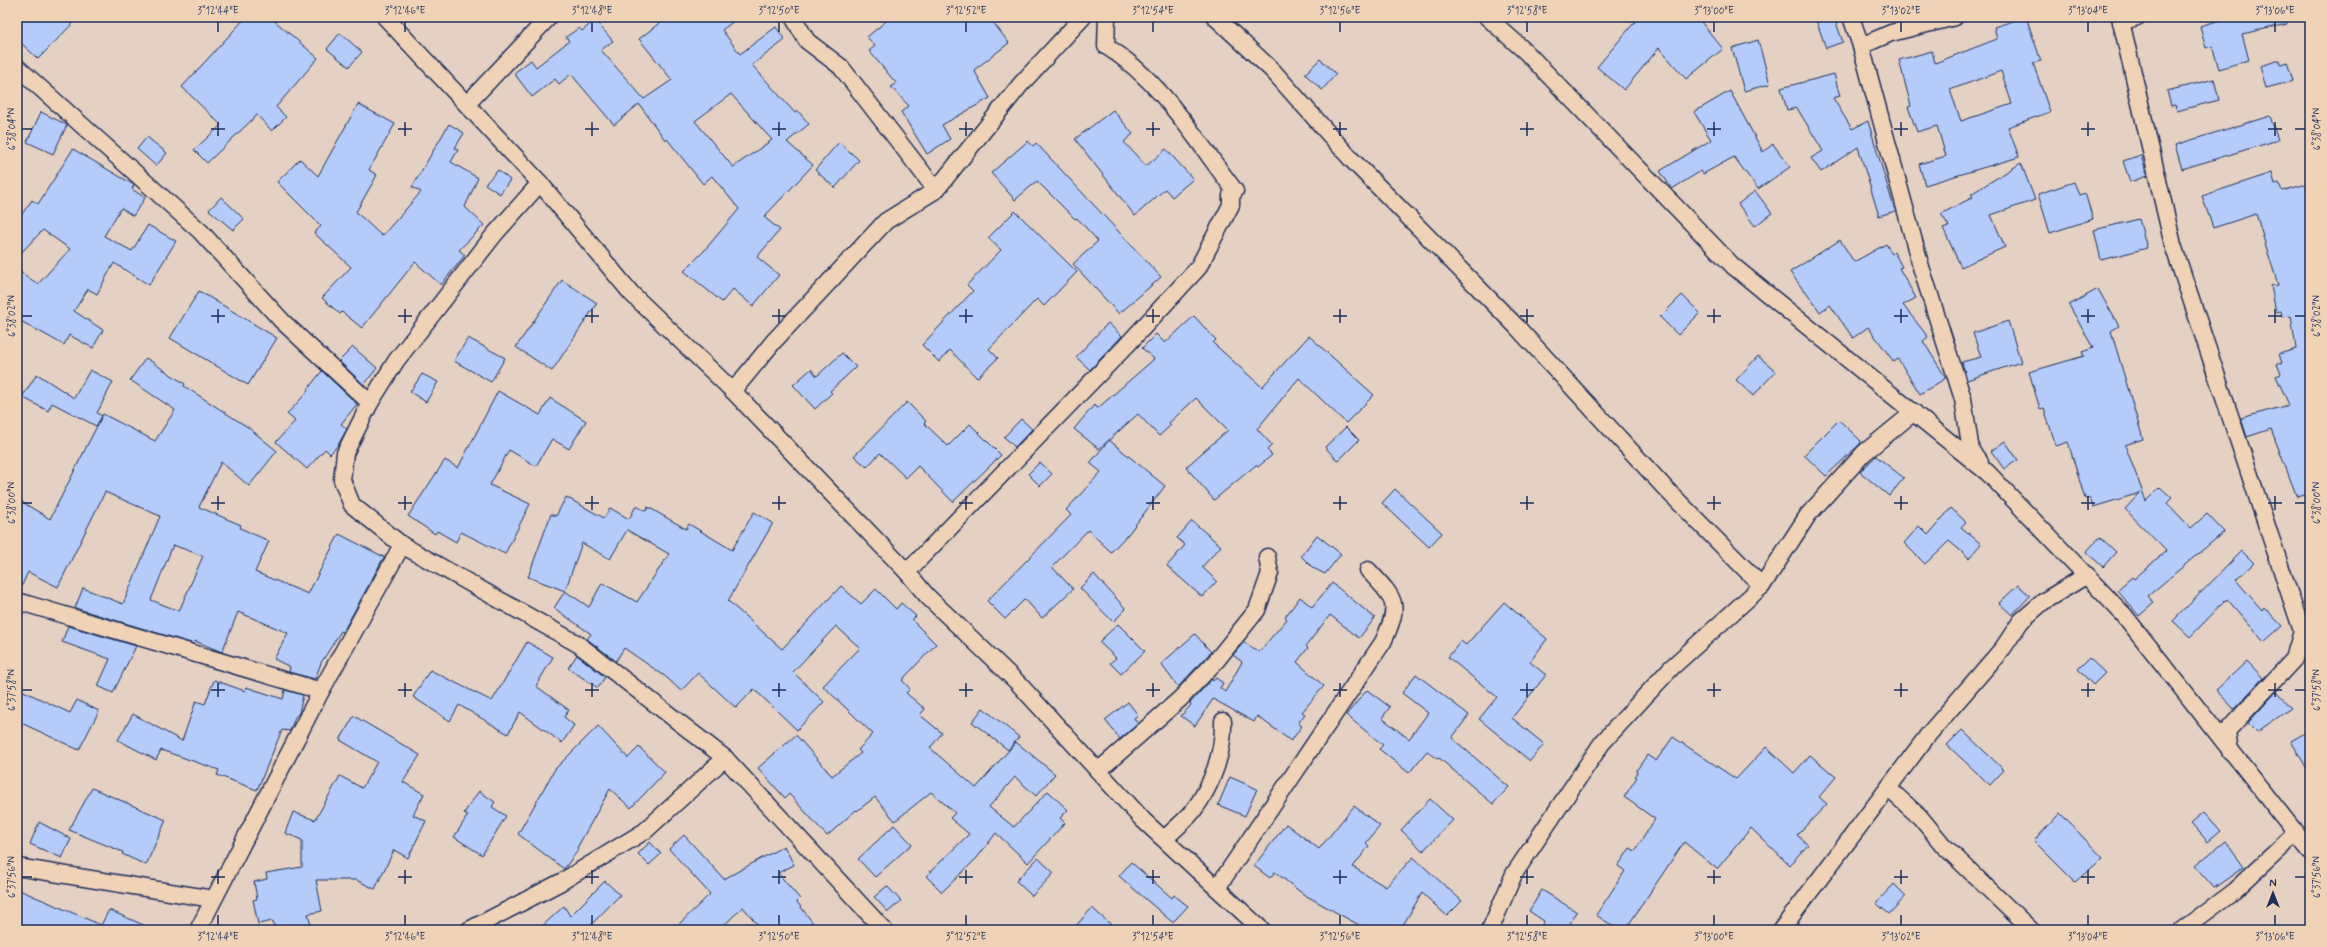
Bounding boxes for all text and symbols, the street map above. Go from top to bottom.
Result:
text: 3°12'44"E [197,4,239,18]
text: 3°12'46"E [385,4,425,18]
text: 3°12'48"E [572,4,612,18]
text: 3°12'50"E [759,4,800,18]
text: 3°12'52"E [946,4,986,18]
text: 3°12'54"E [1132,4,1174,18]
text: 3°12'56"E [1320,4,1361,18]
text: 3°12'58"E [1507,4,1548,18]
text: 3°13'00"E [1694,4,1734,18]
text: 3°13'02"E [1881,4,1921,18]
text: 3°13'04"E [2068,4,2108,18]
text: 3°13'06"E [2255,4,2295,18]
text: 6°38'04"N [5,107,19,150]
text: 6°38'04"N [2310,107,2324,150]
text: 6°38'02"N [5,295,19,337]
text: 6°38'02"N [2310,295,2324,337]
text: 6°38'00"N [5,482,19,524]
text: 6°38'00"N [2310,482,2324,524]
text: 6°37'58"N [5,669,19,711]
text: 6°37'58"N [2310,669,2324,711]
text: 6°37'56"N [5,856,19,898]
text: 6°37'56"N [2310,856,2324,898]
north arrow [2253,873,2293,913]
text: N [2269,877,2277,891]
text: 3°12'44"E [197,930,239,944]
text: 3°12'46"E [385,930,425,944]
text: 3°12'48"E [572,930,612,944]
text: 3°12'50"E [759,930,800,944]
text: 3°12'52"E [946,930,986,944]
text: 3°12'54"E [1132,930,1174,944]
text: 3°12'56"E [1320,930,1361,944]
text: 3°12'58"E [1507,930,1548,944]
text: 3°13'00"E [1694,930,1734,944]
text: 3°13'02"E [1881,930,1921,944]
text: 3°13'04"E [2068,930,2108,944]
text: 3°13'06"E [2255,930,2295,944]

